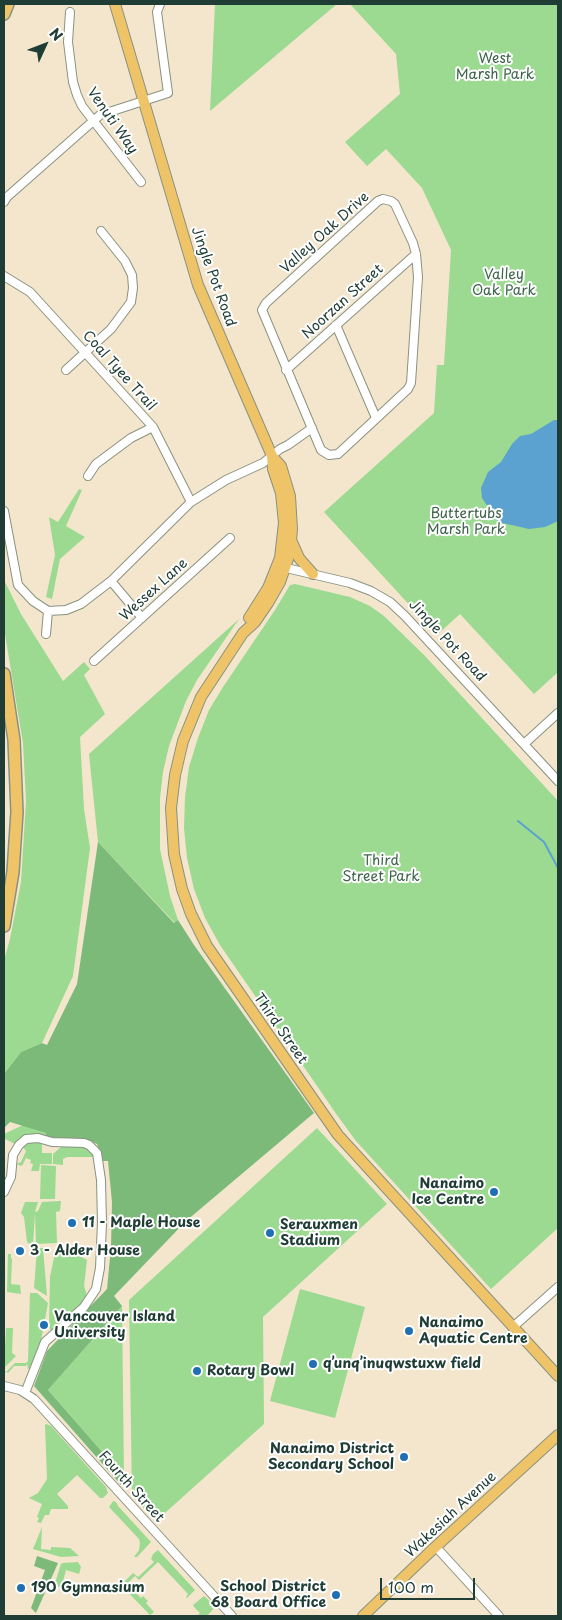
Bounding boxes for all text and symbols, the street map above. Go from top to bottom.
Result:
north arrow [20,20,70,70]
text: N [45,23,68,46]
park label: West Marsh Park [456,51,534,84]
street label: Venuti Way [83,84,141,158]
street label: Valley Oak Drive [277,189,373,277]
street label: Jingle Pot Road [187,225,239,329]
street label: Noorzan Street [299,261,387,343]
park label: Valley Oak Park [472,267,536,300]
street label: Coal Tyee Trail [79,327,159,415]
park label: Buttertubs Marsh Park [427,506,505,538]
street label: Wessex Lane [117,555,191,625]
street label: Jingle Pot Road [405,597,489,685]
park label: Third Street Park [342,853,420,886]
street label: Third Street [250,991,310,1067]
place label: Nanaimo Ice Centre [411,1176,484,1208]
marker: Nanaimo Ice Centre [488,1186,500,1198]
place label: 11 - Maple House [82,1215,200,1231]
marker: 11 - Maple House [66,1217,78,1229]
place label: Serauxmen Stadium [280,1217,358,1250]
marker: Serauxmen Stadium [264,1227,276,1239]
place label: 3 - Alder House [30,1243,140,1259]
marker: 3 - Alder House [14,1245,26,1257]
place label: Vancouver Island University [54,1309,175,1341]
place label: Nanaimo Aquatic Centre [419,1315,528,1348]
marker: Vancouver Island University [38,1319,50,1331]
marker: Nanaimo Aquatic Centre [403,1325,415,1337]
place label: q’unq’inuqwstuxw field [323,1356,481,1372]
marker: q’unq’inuqwstuxw field [307,1358,319,1370]
place label: Rotary Bowl [207,1363,294,1379]
marker: Rotary Bowl [191,1365,203,1377]
place label: Nanaimo District Secondary School [268,1441,394,1474]
street label: Fourth Street [95,1448,167,1526]
marker: Nanaimo District Secondary School [398,1451,410,1463]
street label: Wakesiah Avenue [402,1469,500,1561]
scale bar [382,1568,477,1600]
text: 100 m [388,1575,434,1598]
place label: School District 68 Board Office [211,1579,326,1611]
place label: 190 Gymnasium [31,1580,145,1596]
marker: 190 Gymnasium [15,1582,27,1594]
marker: School District 68 Board Office [330,1589,342,1601]

